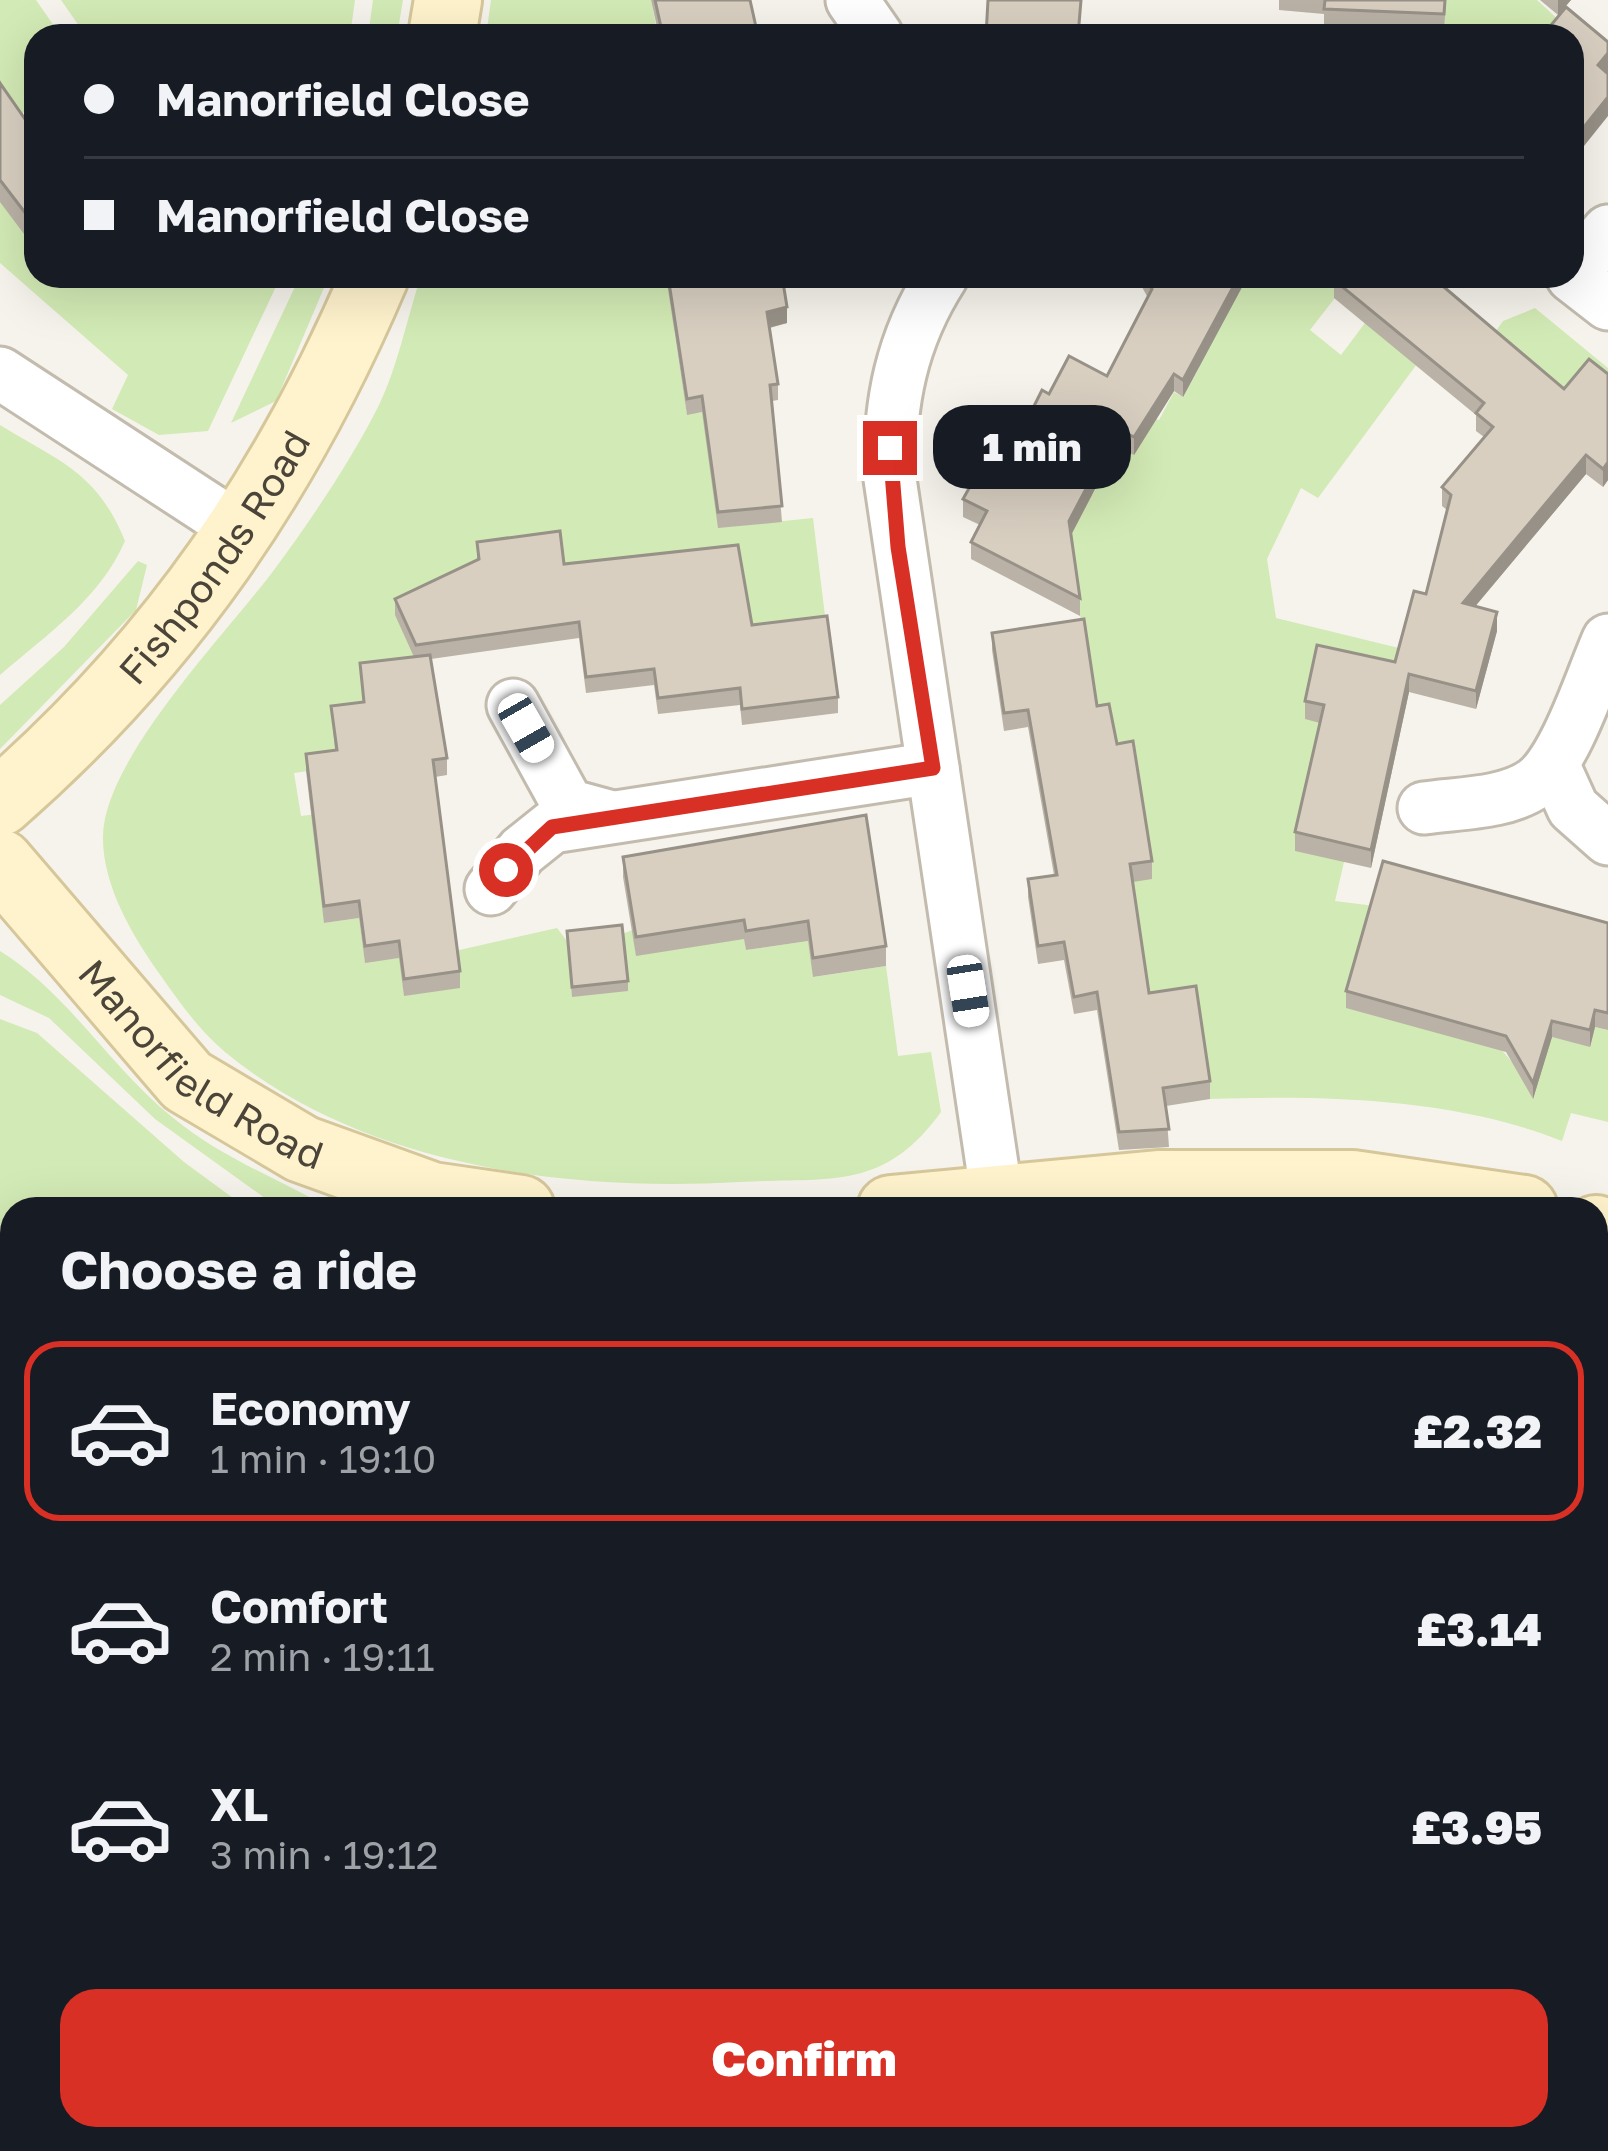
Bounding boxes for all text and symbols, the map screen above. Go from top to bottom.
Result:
text: Manorfield Close [156,72,529,126]
text: Manorfield Close [156,188,529,242]
callout: 1 min [932,406,1130,490]
route end [863,421,917,475]
street label: Fishponds Road [108,422,319,693]
text: 1 min [982,423,1082,470]
car [492,688,560,768]
route start [479,843,533,897]
street label: Manorfield Road [69,949,330,1178]
car [945,953,991,1029]
text: Choose a ride [60,1236,417,1301]
icon: car [66,1377,174,1485]
text: Economy [210,1381,411,1435]
text: £2.32 [1413,1404,1542,1458]
text: 1 min · 19:10 [210,1435,436,1482]
icon: car [66,1575,174,1683]
text: Comfort [210,1579,388,1633]
text: £3.14 [1417,1602,1542,1656]
text: 2 min · 19:11 [210,1633,435,1680]
icon: car [66,1773,174,1881]
text: XL [210,1777,268,1831]
text: £3.95 [1411,1800,1542,1854]
text: 3 min · 19:12 [210,1831,438,1878]
button: Confirm [60,1989,1548,2127]

